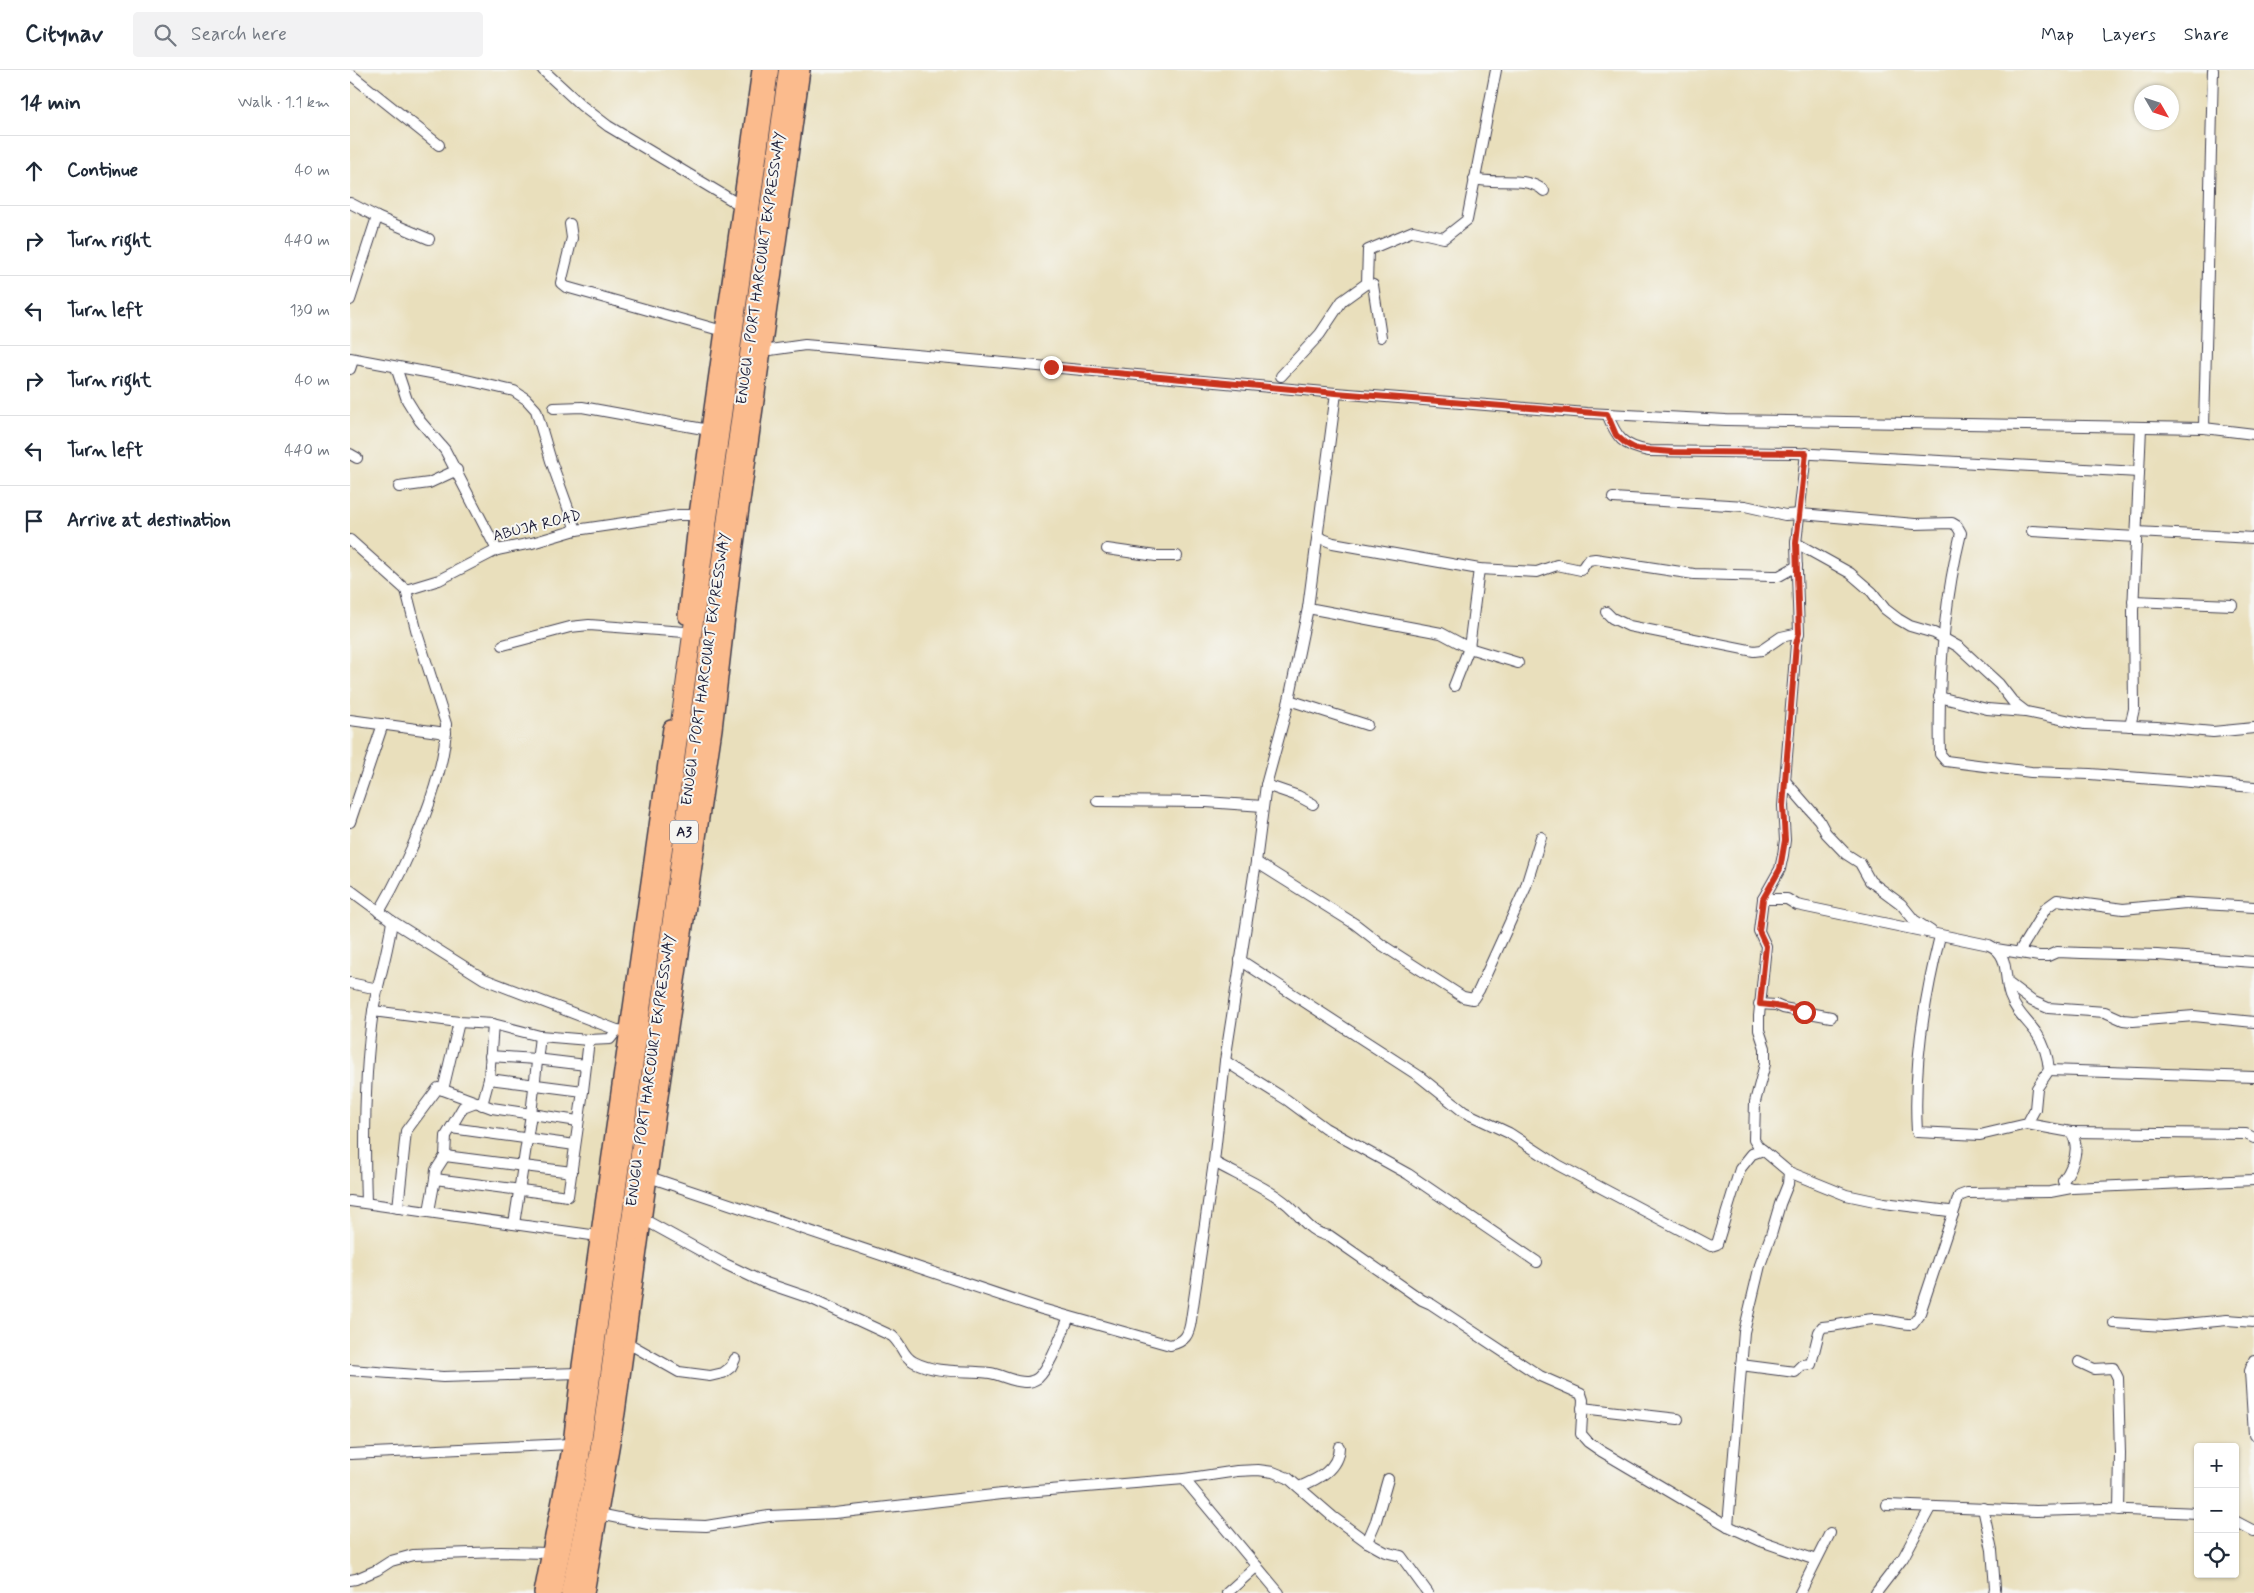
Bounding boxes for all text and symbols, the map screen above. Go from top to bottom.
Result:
search box [133,12,483,57]
text: Citynav [25,19,103,50]
icon: search [151,21,179,49]
text: Search here [191,22,287,47]
text: Map [2041,23,2074,47]
text: Layers [2102,23,2156,47]
text: Share [2184,23,2229,47]
north arrow [2134,85,2179,130]
text: 14 min [20,89,81,117]
text: Walk · 1.1 km [238,92,330,113]
street label: ENUGU - PORT HARCOURT EXPRESSWAY [732,130,790,406]
icon: ahead [20,157,48,185]
text: Continue [67,158,138,183]
text: 40 m [294,160,330,181]
icon: right [20,227,48,255]
text: Turn right [67,228,151,253]
text: 440 m [284,230,330,251]
icon: left [20,297,48,325]
text: Turn left [67,298,143,323]
text: 130 m [289,300,330,321]
route end [1040,356,1063,379]
icon: right [20,367,48,395]
text: Turn right [67,368,151,393]
text: 40 m [294,370,330,391]
icon: left [20,437,48,465]
text: Turn left [67,438,143,463]
text: 440 m [284,440,330,461]
street label: ABUJA ROAD [491,505,583,547]
icon: arrive [20,507,48,535]
text: Arrive at destination [67,508,231,533]
street label: ENUGU - PORT HARCOURT EXPRESSWAY [677,531,735,807]
road number: A3 [670,820,698,844]
street label: ENUGU - PORT HARCOURT EXPRESSWAY [622,932,680,1208]
route start [1793,1001,1816,1024]
map controls [2194,1443,2239,1578]
button: + [2194,1443,2239,1488]
button: − [2194,1488,2239,1533]
button: locate [2194,1533,2239,1578]

